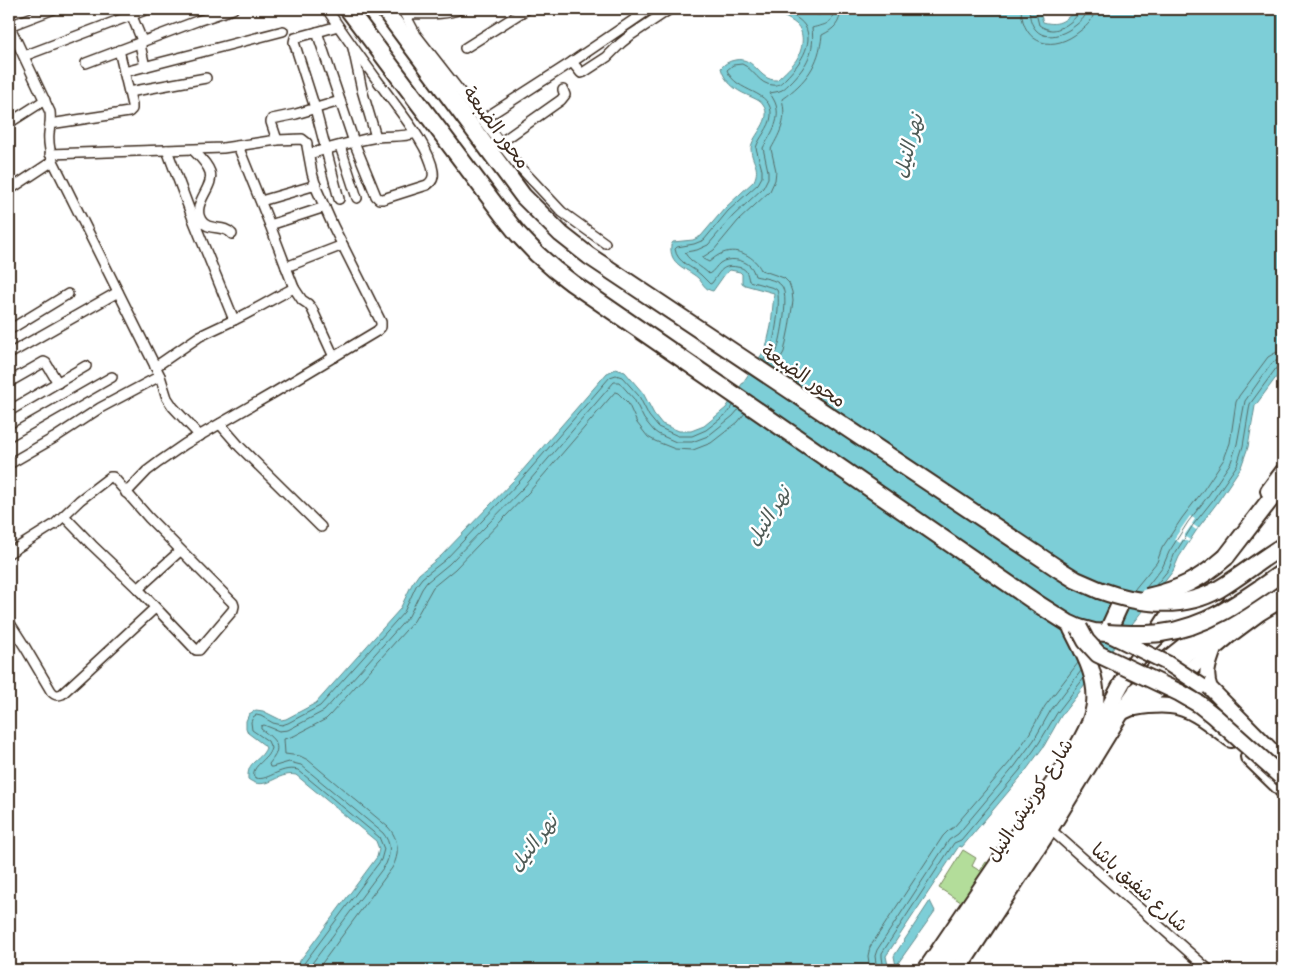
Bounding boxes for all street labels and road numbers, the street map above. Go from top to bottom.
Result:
street label: محور الضبعة [454,82,534,176]
street label: محور الضبعة [754,340,850,416]
street label: شارع كورنيش النيل [982,735,1082,869]
street label: شارع شفيق باشا [1083,839,1192,941]

